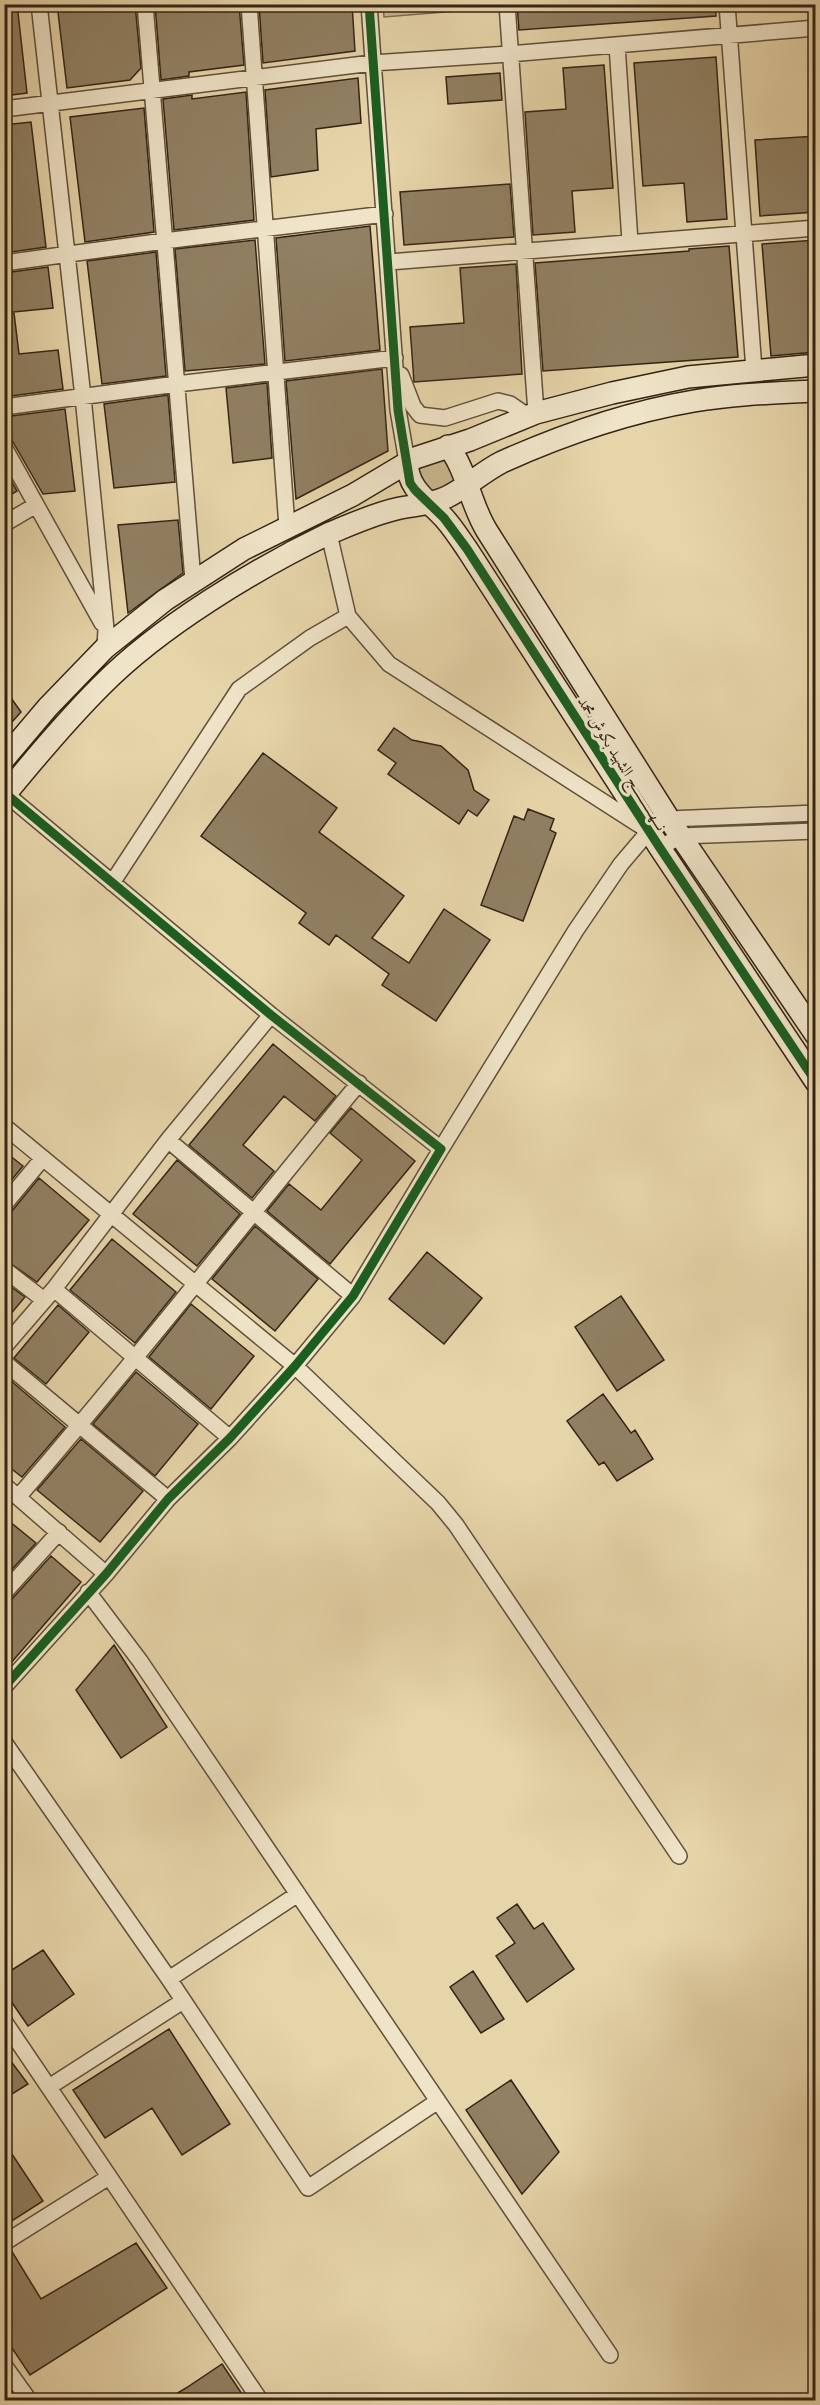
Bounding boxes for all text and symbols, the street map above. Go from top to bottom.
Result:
street label: نـــهـــــــــــج الشهيد بكوش محمد [569,693,672,837]

